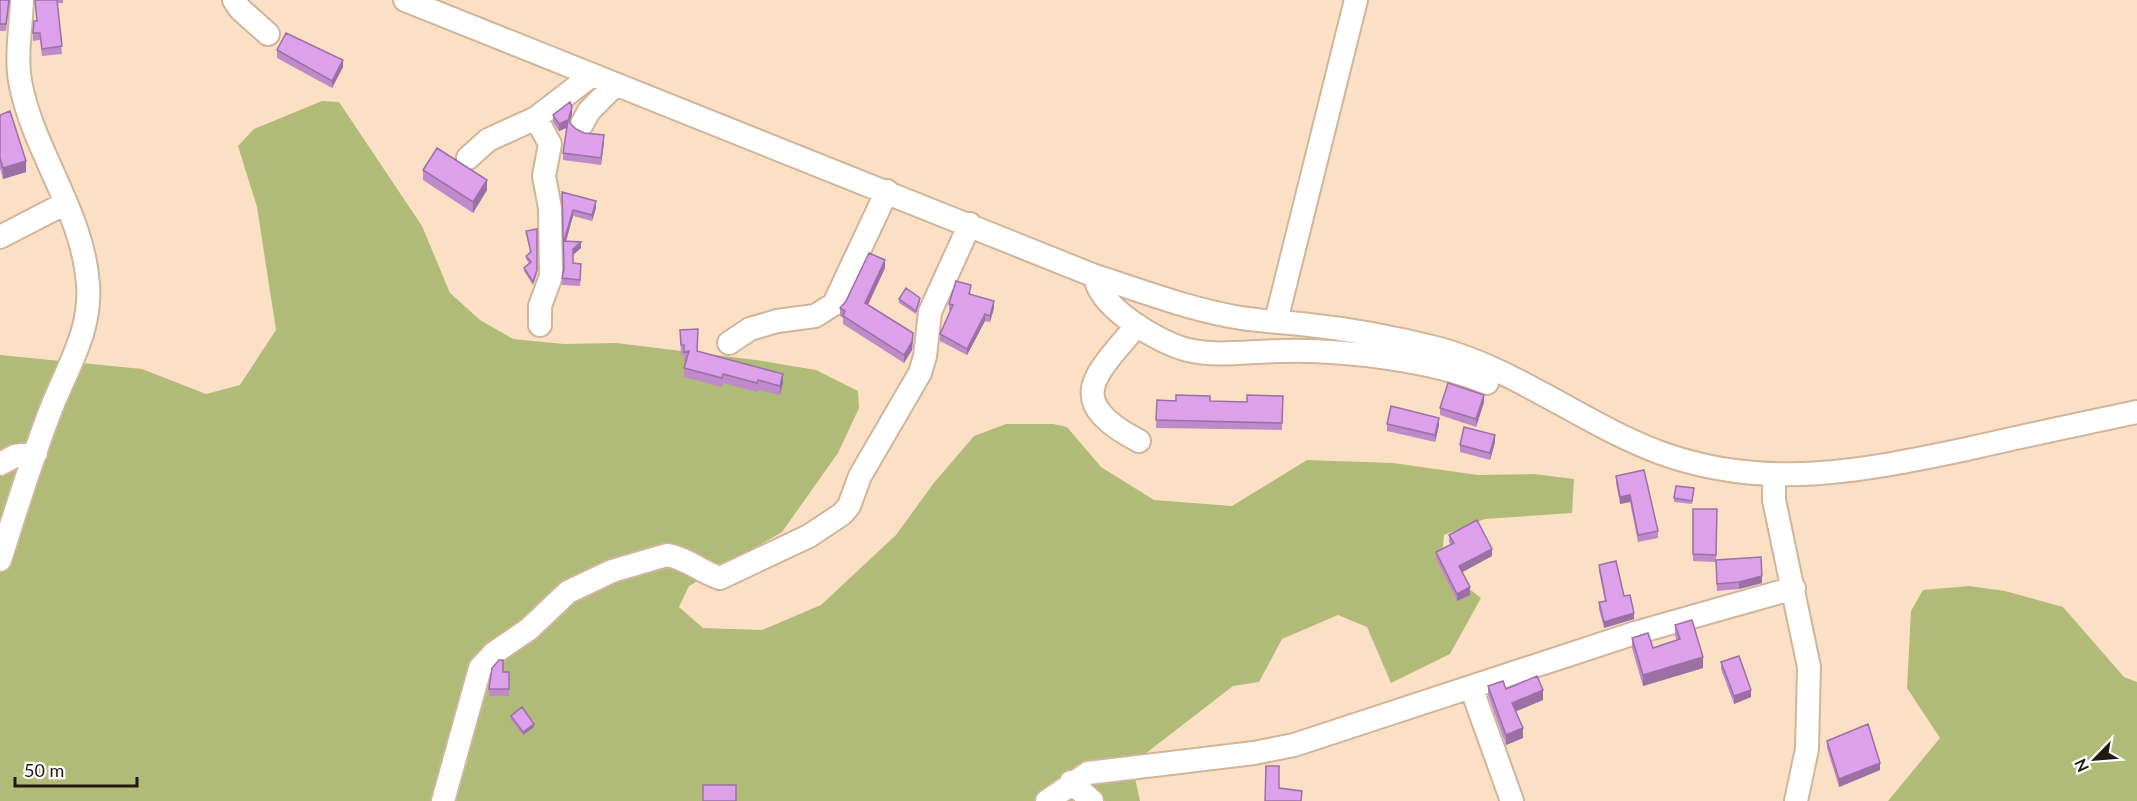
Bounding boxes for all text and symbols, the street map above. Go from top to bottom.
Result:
north arrow [2065,729,2125,789]
scale bar [15,750,136,788]
text: N [2070,756,2092,775]
text: 50 m [24,759,64,781]

